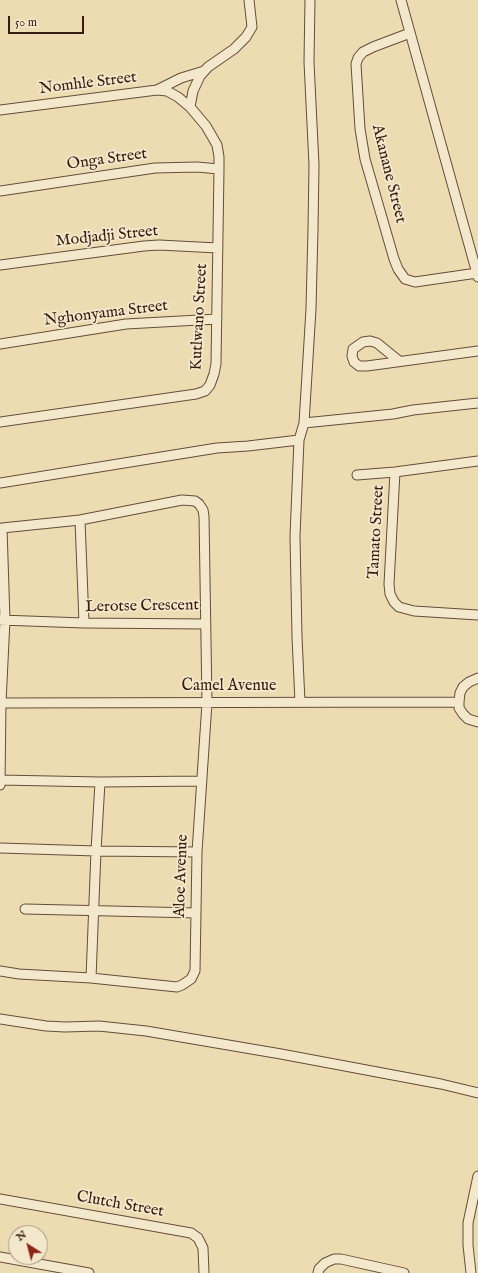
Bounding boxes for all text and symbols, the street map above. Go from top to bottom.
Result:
scale bar [10,8,86,34]
text: 50 m [15,15,37,30]
street label: Nomhle Street [38,69,138,99]
street label: Akanane Street [366,123,410,225]
street label: Onga Street [66,145,148,175]
street label: Modjadji Street [55,222,159,252]
street label: Kutlwano Street [188,263,212,371]
street label: Nghonyama Street [43,297,169,331]
street label: Tamato Street [365,485,389,579]
street label: Lerotse Crescent [85,596,199,618]
street label: Camel Avenue [182,677,276,697]
street label: Aloe Avenue [171,834,193,918]
street label: Clutch Street [75,1188,165,1222]
north arrow [8,1225,48,1265]
text: N [14,1228,30,1245]

